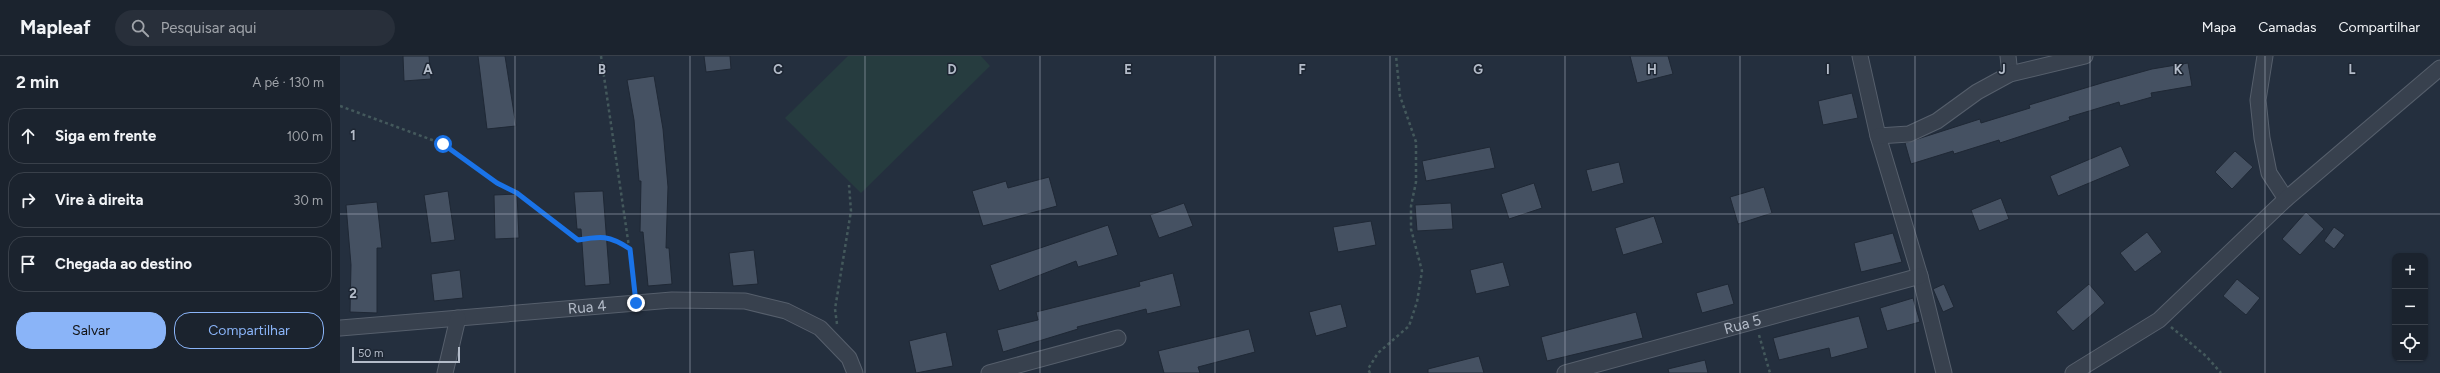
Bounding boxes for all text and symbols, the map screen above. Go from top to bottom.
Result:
search box [115,10,395,46]
text: Mapleaf [20,16,91,39]
icon: search [129,17,151,39]
text: Pesquisar aqui [161,19,256,37]
text: Mapa [2202,19,2236,36]
text: Camadas [2258,19,2316,36]
text: Compartilhar [2338,19,2420,36]
text: A [423,62,433,77]
text: B [598,62,606,77]
text: C [773,62,783,77]
text: D [947,62,957,77]
text: E [1124,62,1132,77]
text: F [1298,62,1306,77]
text: G [1473,62,1483,77]
text: H [1647,62,1657,77]
text: I [1826,62,1830,77]
text: J [1998,62,2006,77]
text: K [2174,62,2183,77]
text: L [2349,62,2356,77]
text: 2 min [16,72,59,92]
text: A pé · 130 m [252,75,324,90]
icon: ahead [17,125,39,147]
text: Siga em frente [55,127,156,145]
text: 1 [350,128,356,143]
text: 100 m [287,129,323,144]
route start [434,135,452,153]
icon: right [17,189,39,211]
text: Vire à direita [55,191,144,209]
text: 30 m [293,193,323,208]
icon: arrive [17,253,39,275]
map controls [2392,253,2428,361]
button: + [2392,253,2428,289]
text: Chegada ao destino [55,255,192,273]
text: 2 [349,286,357,301]
button: − [2392,289,2428,325]
route end [627,294,645,312]
street label: Rua 4 [567,297,607,318]
street label: Rua 5 [1722,311,1763,338]
button: Salvar [16,312,166,349]
button: Compartilhar [174,312,324,349]
button: locate [2392,325,2428,361]
scale bar [352,345,460,364]
text: 50 m [358,347,383,360]

